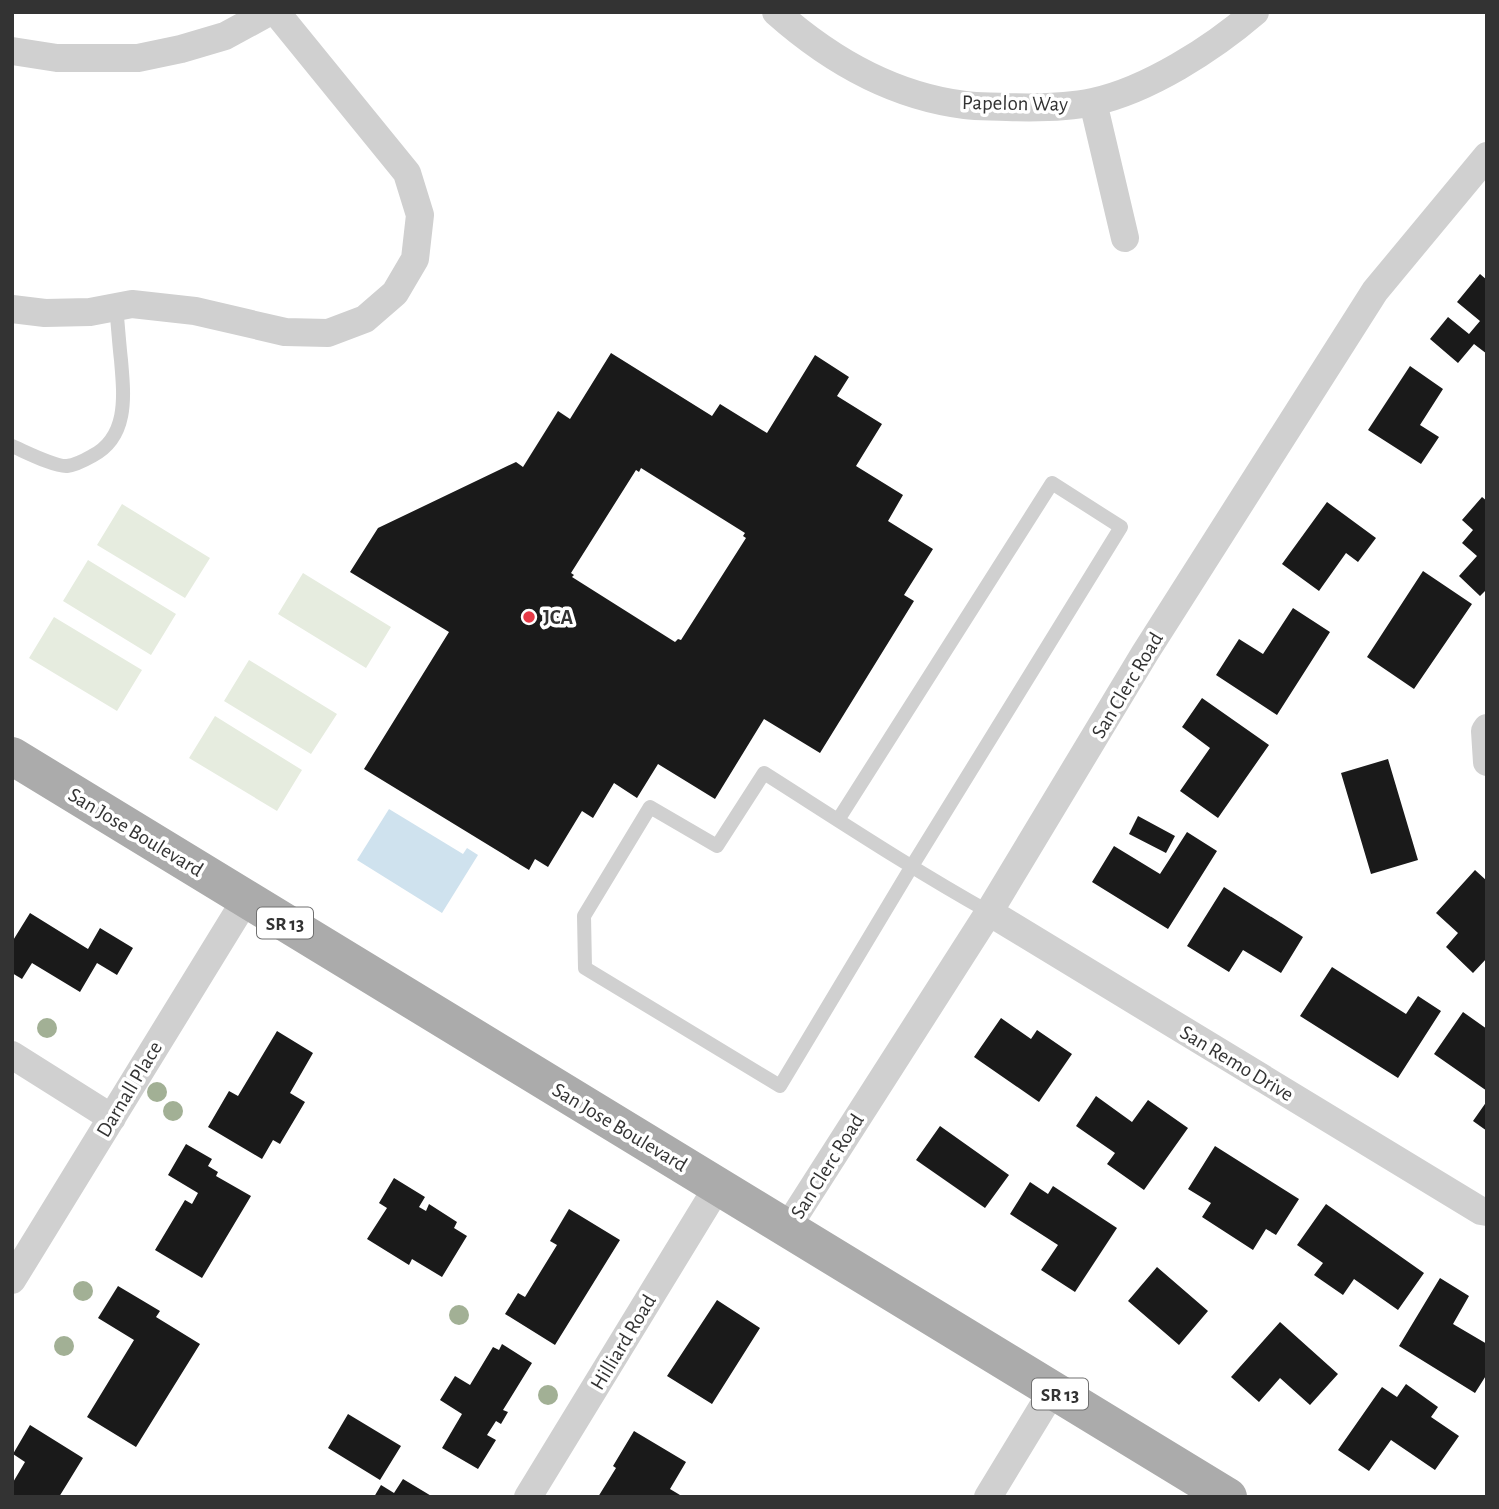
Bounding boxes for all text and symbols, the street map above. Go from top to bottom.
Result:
street label: Papelon Way [962,92,1068,115]
place label: JCA [543,607,574,628]
marker: JCA [521,609,537,625]
street label: San Clerc Road [1088,629,1167,742]
street label: San Jose Boulevard [65,784,207,881]
road number: SR 13 [257,908,313,939]
street label: San Remo Drive [1176,1021,1297,1105]
street label: Darnall Place [93,1038,166,1141]
street label: San Jose Boulevard [549,1079,691,1176]
street label: San Clerc Road [787,1110,868,1222]
street label: Hilliard Road [587,1291,660,1394]
road number: SR 13 [1032,1378,1088,1410]

